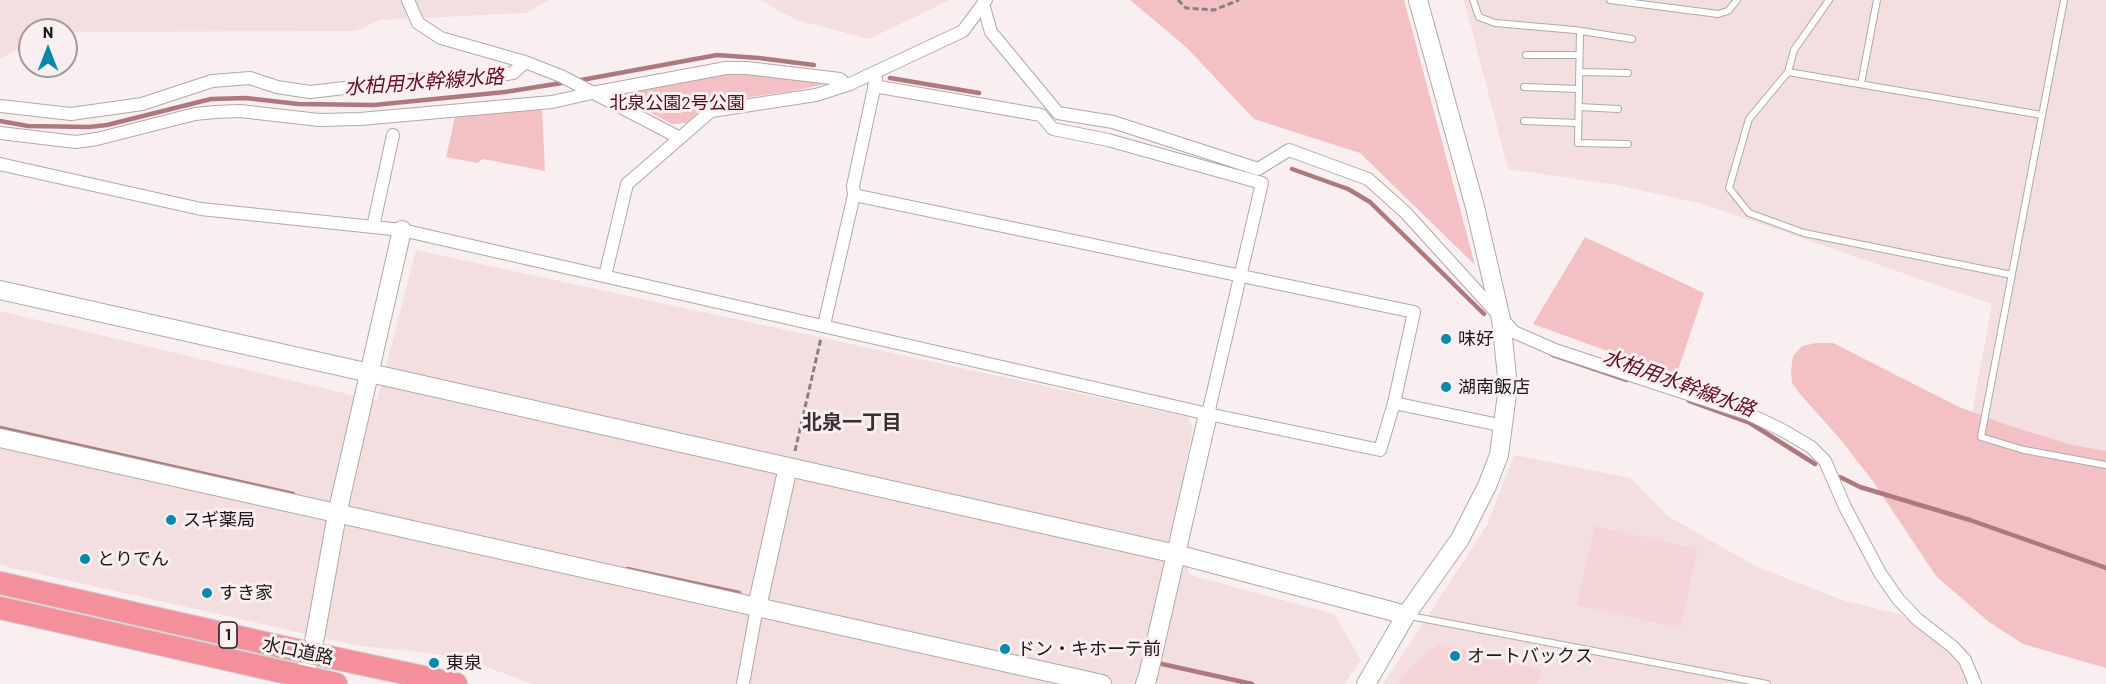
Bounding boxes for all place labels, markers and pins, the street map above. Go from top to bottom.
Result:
place label: 味好 [1458,328,1494,350]
marker: 味好 [1439,332,1453,346]
place label: 湖南飯店 [1458,376,1530,398]
marker: 湖南飯店 [1439,380,1453,394]
place label: スギ薬局 [183,509,255,531]
marker: スギ薬局 [164,513,178,527]
place label: とりでん [97,548,169,570]
marker: とりでん [78,552,92,566]
place label: すき家 [219,582,273,604]
marker: すき家 [200,586,214,600]
place label: ドン・キホーテ前 [1017,638,1161,660]
marker: ドン・キホーテ前 [998,642,1012,656]
place label: オートバックス [1467,645,1593,667]
marker: オートバックス [1448,649,1462,663]
place label: 東泉 [446,652,482,674]
marker: 東泉 [427,656,441,670]

